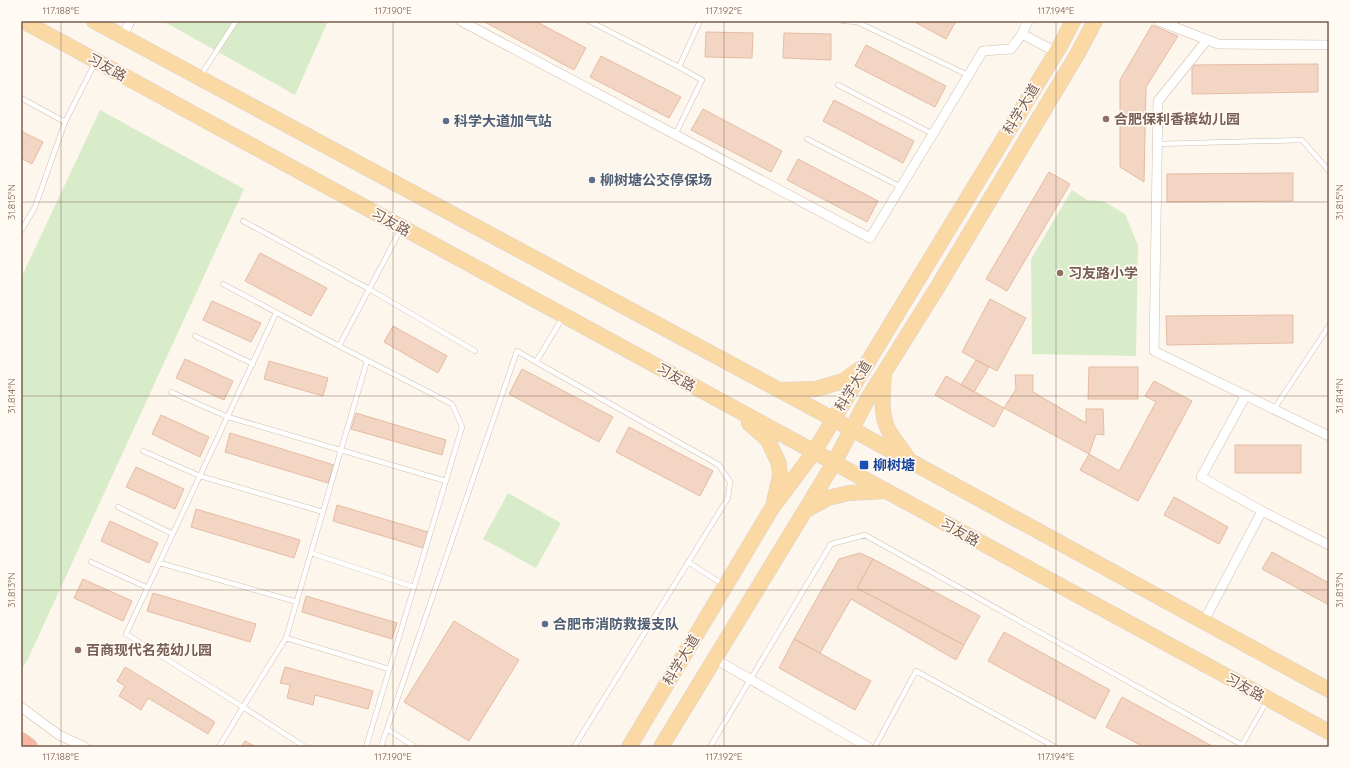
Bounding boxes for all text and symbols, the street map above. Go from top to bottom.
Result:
text: 117.188°E [43,4,80,17]
text: 117.190°E [374,4,412,17]
text: 117.192°E [705,4,743,17]
text: 117.194°E [1038,4,1075,17]
street label: 习友路 [84,49,130,85]
street label: 科学大道 [999,80,1043,138]
place label: 合肥保利香槟幼儿园 [1114,110,1240,128]
place label: 科学大道加气站 [454,112,552,130]
marker: 合肥保利香槟幼儿园 [1101,114,1111,124]
marker: 科学大道加气站 [441,116,451,126]
place label: 柳树塘公交停保场 [600,171,712,189]
marker: 柳树塘公交停保场 [587,175,597,185]
text: 31.815°N [5,184,18,220]
text: 31.815°N [1333,184,1346,220]
street label: 习友路 [368,204,414,240]
place label: 习友路小学 [1068,264,1138,282]
marker: 习友路小学 [1055,268,1065,278]
street label: 科学大道 [831,357,875,415]
street label: 习友路 [653,359,699,395]
text: 31.814°N [5,378,18,414]
text: 31.814°N [1333,378,1346,414]
place label: 柳树塘 [873,456,915,474]
marker: 柳树塘 [858,459,870,471]
street label: 习友路 [937,514,983,550]
text: 31.813°N [5,572,18,608]
text: 31.813°N [1333,572,1346,608]
place label: 合肥市消防救援支队 [553,615,679,633]
marker: 合肥市消防救援支队 [540,619,550,629]
street label: 科学大道 [659,631,703,689]
place label: 百商现代名苑幼儿园 [86,641,212,659]
marker: 百商现代名苑幼儿园 [73,645,83,655]
street label: 习友路 [1222,669,1268,705]
text: 117.188°E [43,750,80,763]
text: 117.190°E [374,750,412,763]
text: 117.192°E [705,750,743,763]
text: 117.194°E [1038,750,1075,763]

